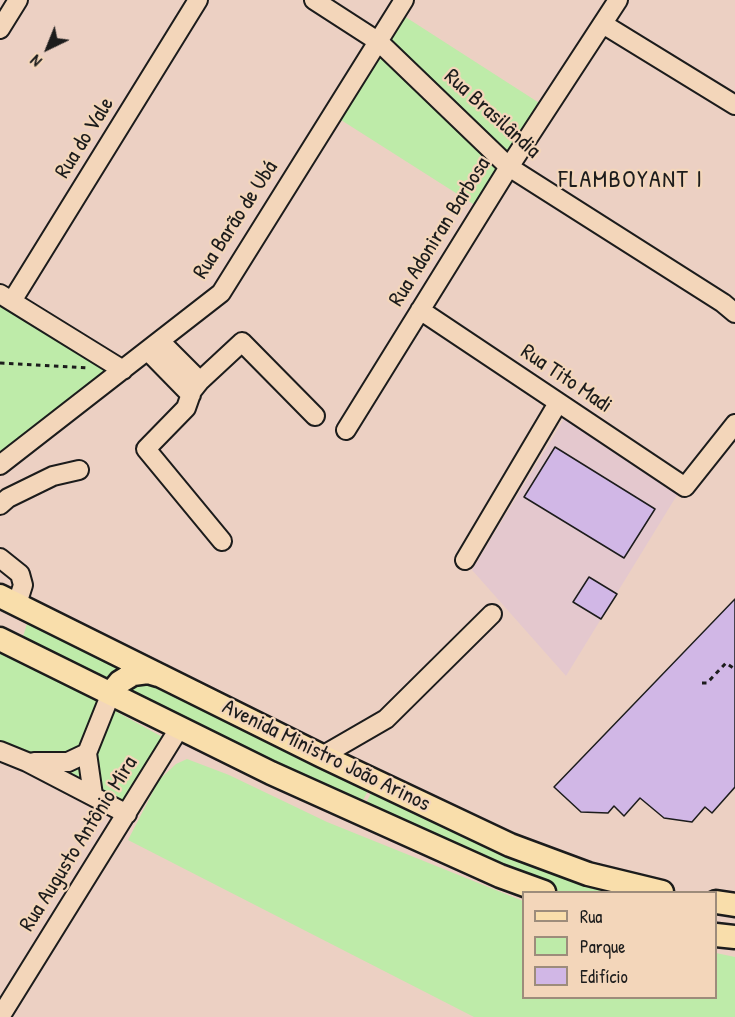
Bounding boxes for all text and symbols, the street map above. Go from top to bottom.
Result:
north arrow [18,18,78,78]
text: N [25,50,46,72]
street label: Rua Brasilândia [438,64,546,164]
street label: Rua do Vale [50,93,120,183]
street label: Rua Adoniran Barbosa [384,153,496,311]
street label: Rua Barão de Ubá [188,156,284,284]
district label: FLAMBOYANT I [559,167,703,195]
street label: Rua Tito Madi [515,339,617,419]
street label: Avenida Ministro João Arinos [218,694,434,818]
street label: Rua Augusto Antônio Mira [14,752,144,936]
legend [522,891,717,999]
text: Rua [580,904,602,929]
text: Parque [580,934,625,959]
text: Edifício [580,964,628,989]

